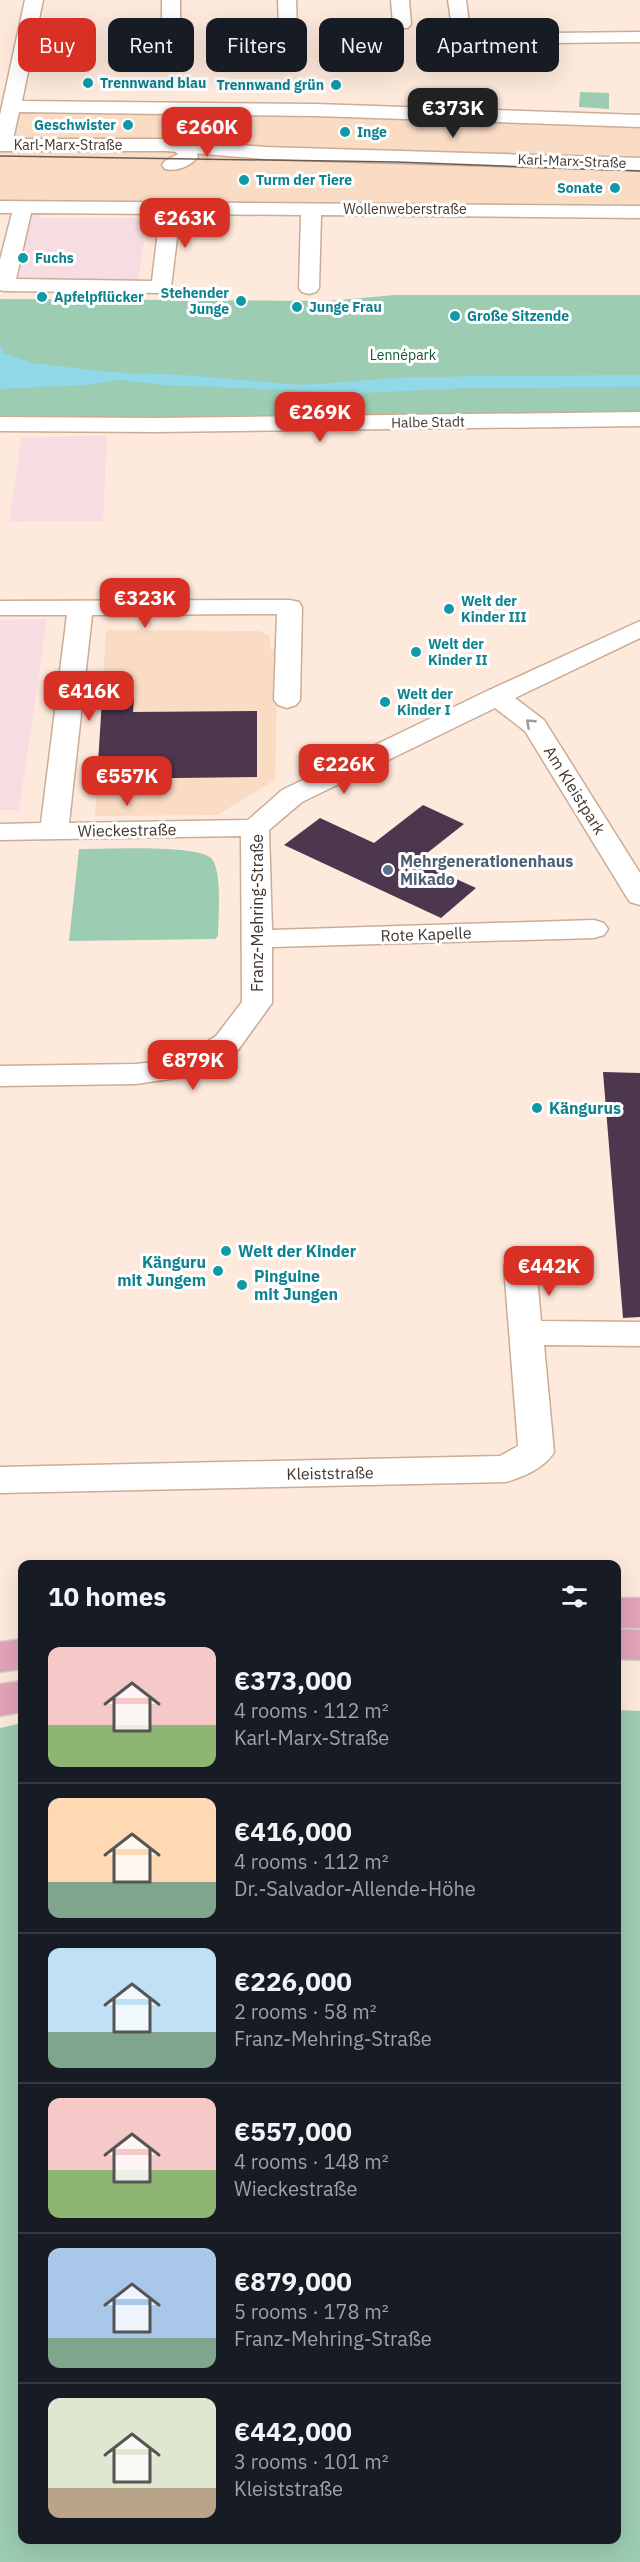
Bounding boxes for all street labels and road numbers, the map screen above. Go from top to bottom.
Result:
street label: Karl-Marx-Straße [14,136,123,154]
street label: Karl-Marx-Straße [517,150,627,172]
street label: Wollenweberstraße [343,200,467,218]
street label: Halbe Stadt [391,412,465,432]
street label: Am Kleistpark [540,742,610,838]
street label: Wieckestraße [77,819,177,841]
street label: Franz-Mehring-Straße [247,834,267,992]
street label: Rote Kapelle [380,922,472,946]
street label: Kleiststraße [286,1462,374,1484]

